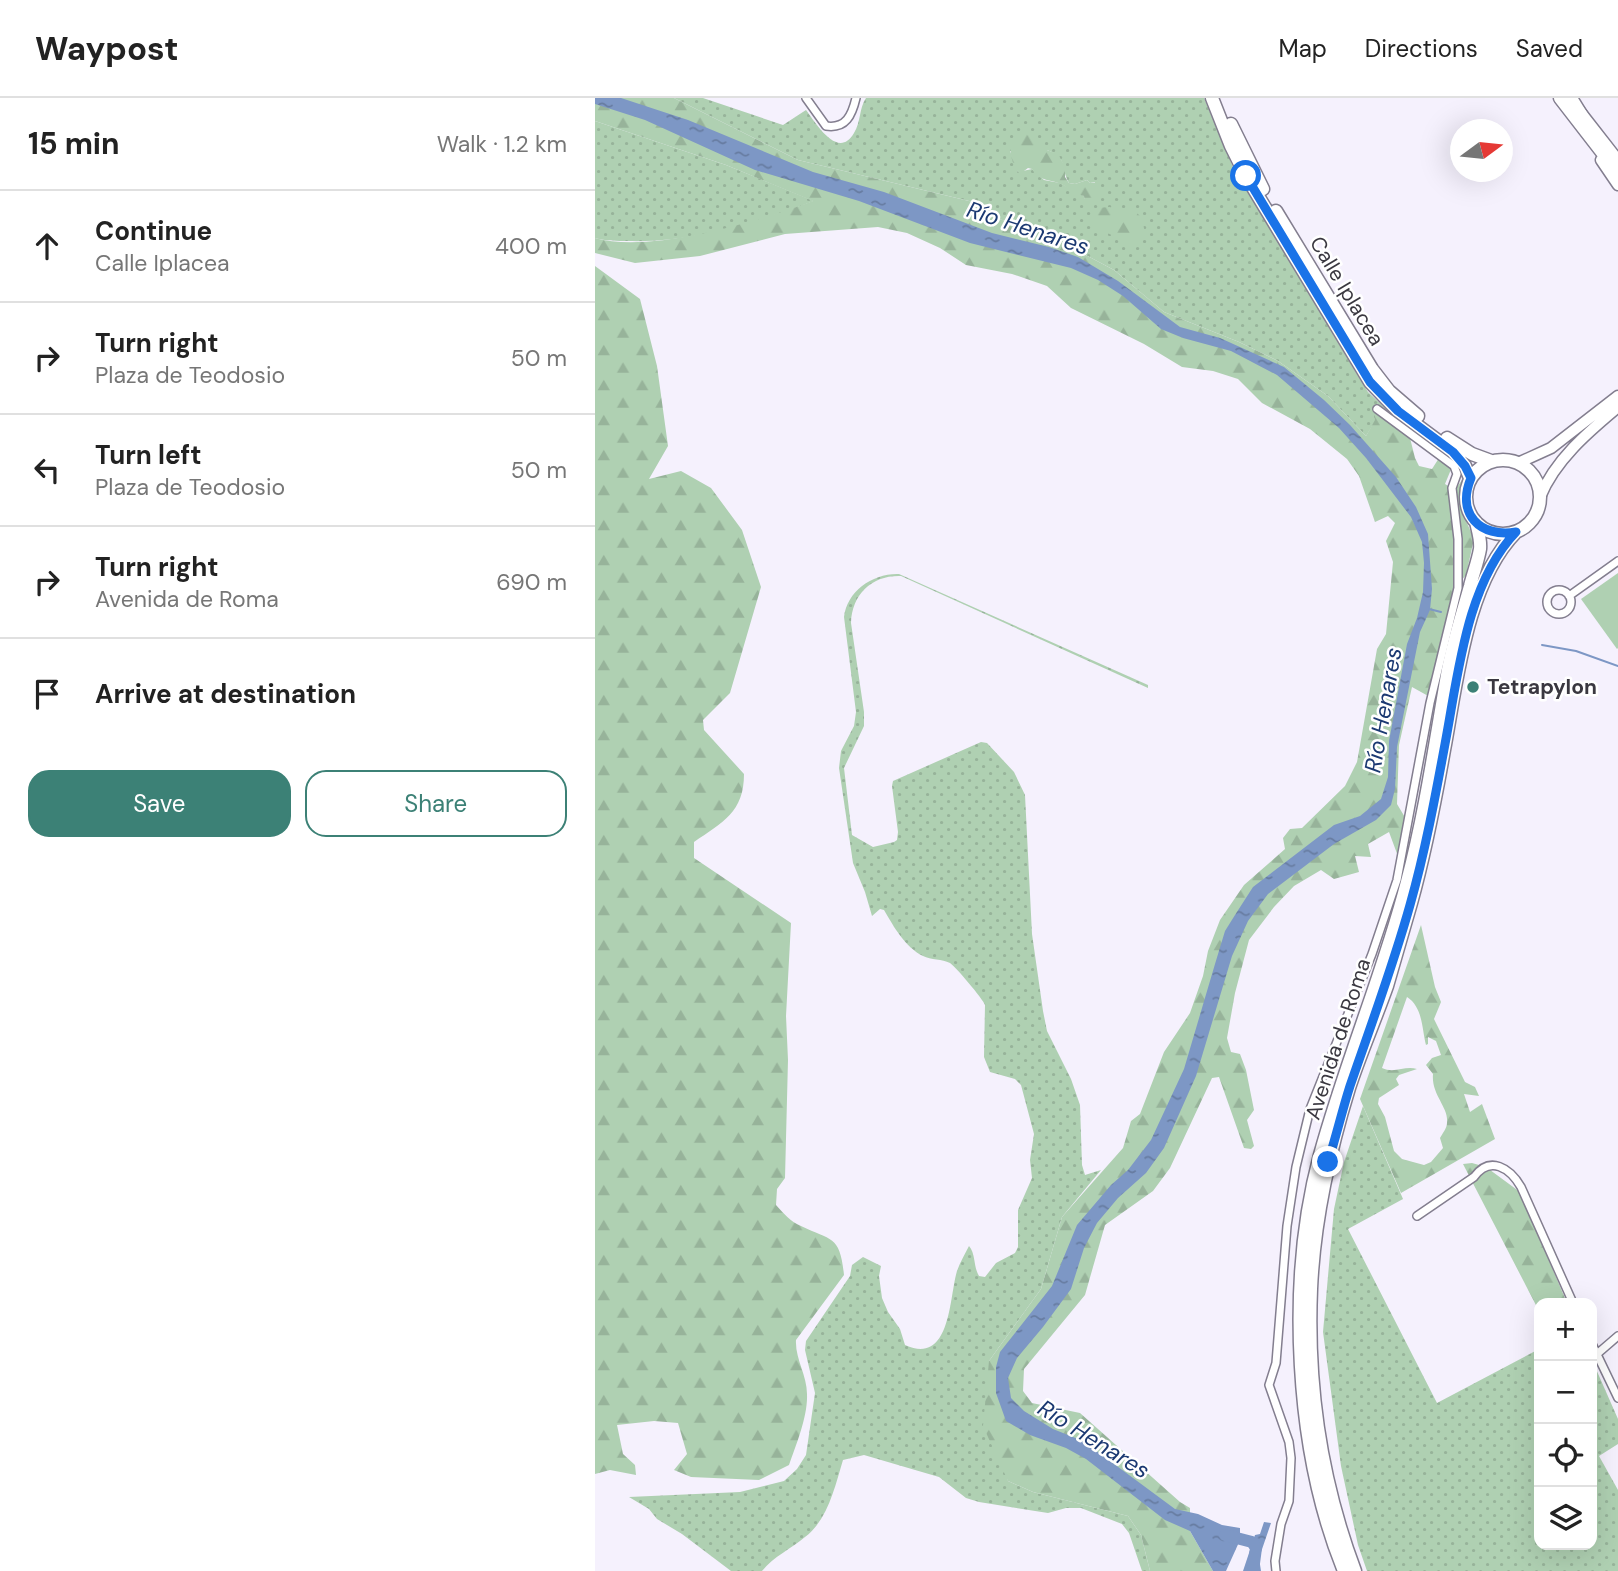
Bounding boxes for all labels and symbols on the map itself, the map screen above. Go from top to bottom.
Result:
north arrow [1450,119,1513,182]
route start [1230,160,1261,191]
water label: Río Henares [963,194,1093,262]
street label: Calle Iplacea [1303,231,1391,351]
water label: Río Henares [1357,645,1409,775]
place label: Tetrapylon [1487,673,1597,701]
marker: Tetrapylon [1465,679,1481,695]
street label: Avenida de Roma [1299,955,1377,1123]
route end [1312,1146,1343,1177]
water label: Río Henares [1032,1393,1156,1485]

